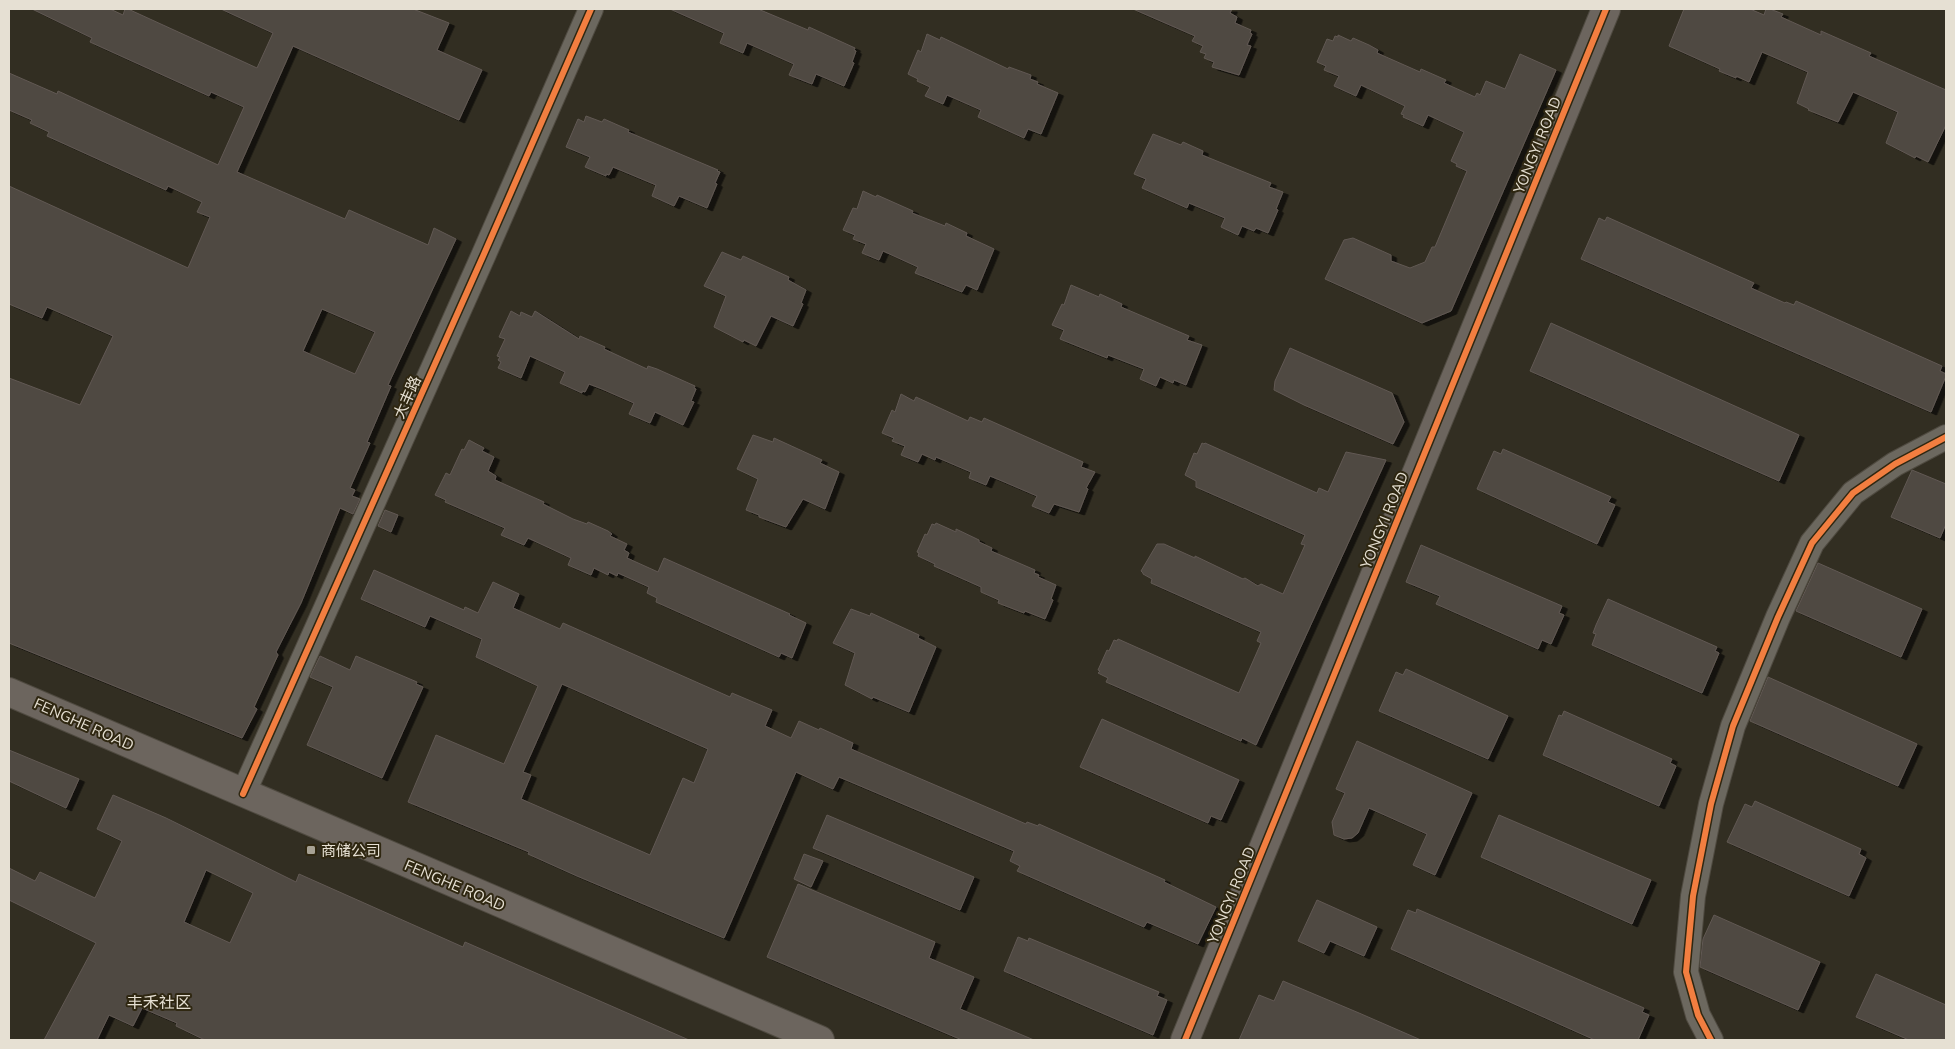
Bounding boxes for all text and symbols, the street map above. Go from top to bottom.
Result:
street label: YONGYI ROAD [1509,94,1565,197]
street label: 大丰路 [389,373,425,421]
street label: YONGYI ROAD [1356,469,1412,572]
street label: FENGHE ROAD [31,693,137,755]
place label: 商储公司 [321,841,381,860]
marker: 商储公司 [305,844,317,856]
street label: YONGYI ROAD [1203,844,1259,947]
street label: FENGHE ROAD [402,855,508,915]
district label: 丰禾社区 [127,992,191,1012]

